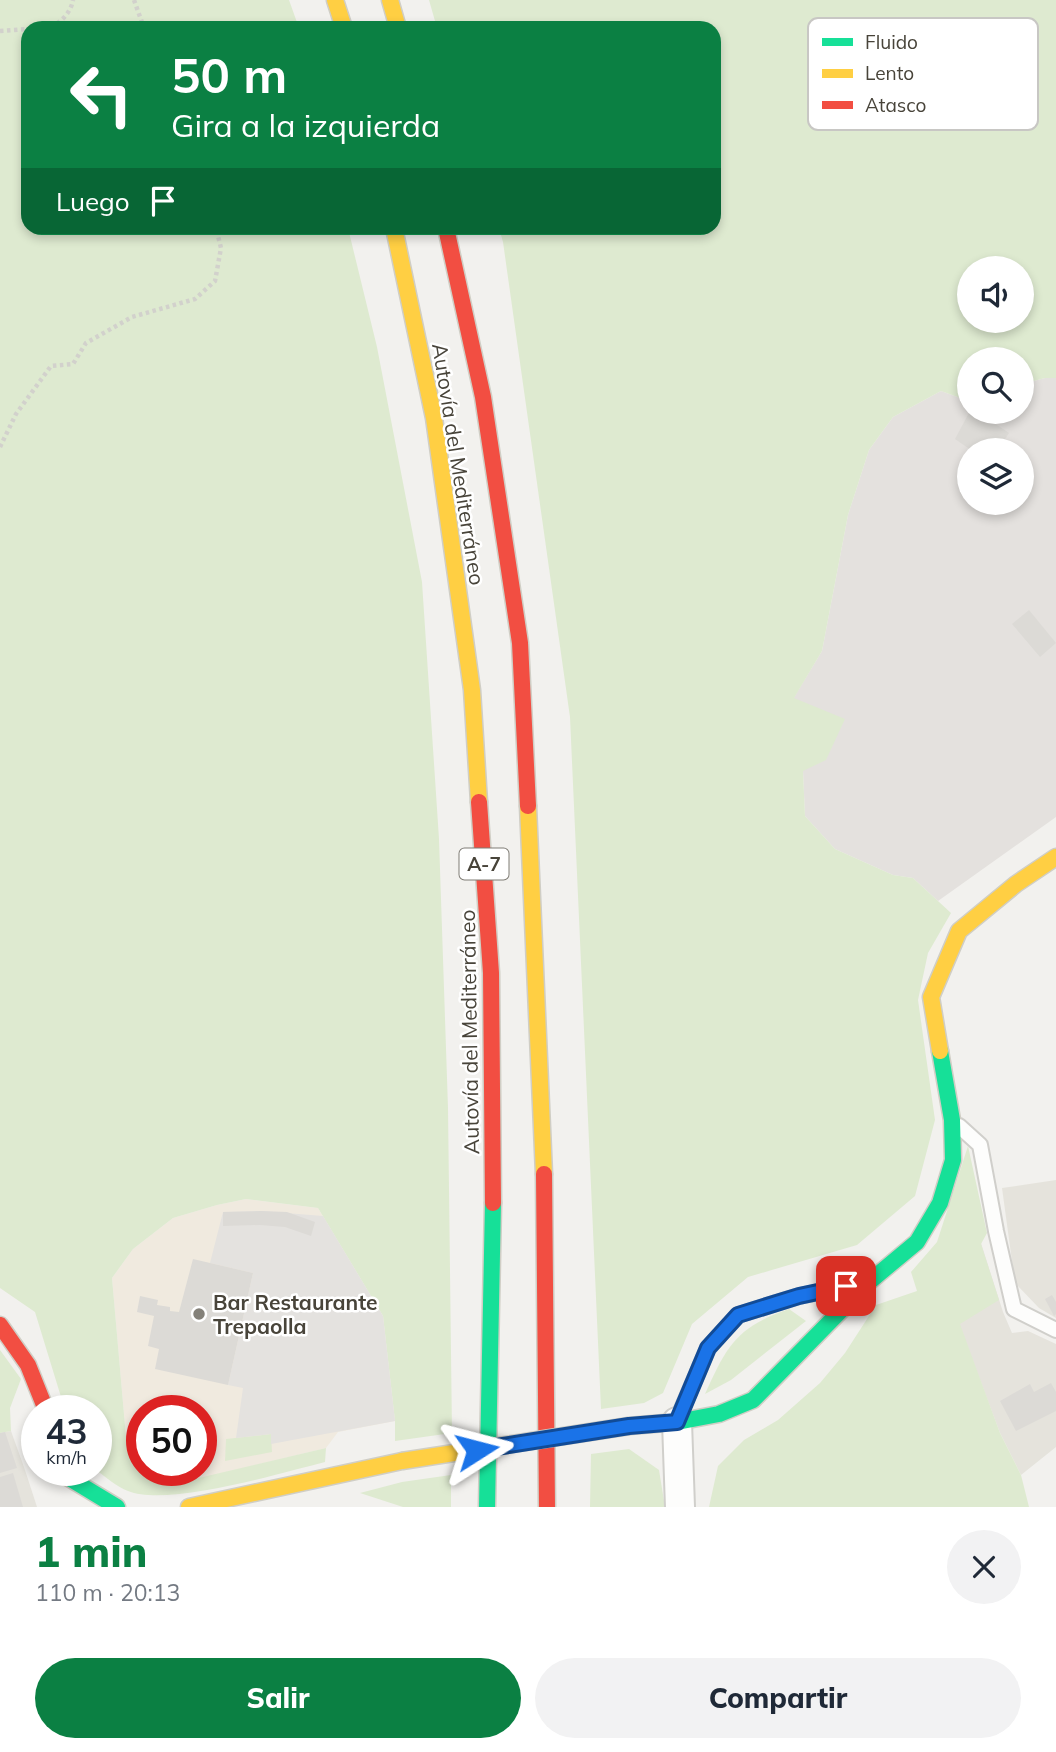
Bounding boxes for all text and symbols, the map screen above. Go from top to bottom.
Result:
legend [808,18,1038,130]
text: Fluido [865,30,918,54]
text: 50 m [171,44,287,105]
icon: left [56,49,147,140]
text: Lento [865,61,914,85]
text: Atasco [865,93,926,117]
text: Gira a la izquierda [171,105,440,145]
icon: arrive [144,182,182,220]
text: Luego [56,185,130,218]
map controls [957,256,1034,515]
button: sound [957,256,1034,333]
street label: Autovía del Mediterráneo [427,341,491,587]
button: search [957,347,1034,424]
button: layers [957,438,1034,515]
road number: A-7 [460,848,508,880]
street label: Autovía del Mediterráneo [454,909,484,1155]
pin [816,1256,876,1316]
icon: arrive [827,1267,865,1305]
place label: Bar Restaurante Trepaolla [213,1289,378,1339]
marker: Bar Restaurante Trepaolla [191,1306,207,1322]
speed limit sign: 50 [126,1395,217,1486]
text: 43 [45,1409,88,1453]
position arrow [440,1413,514,1487]
text: km/h [46,1446,87,1469]
text: 1 min [35,1525,148,1578]
button: close [947,1530,1021,1604]
text: 110 m · 20:13 [35,1578,180,1607]
button: Salir [35,1658,521,1738]
button: Compartir [535,1658,1021,1738]

